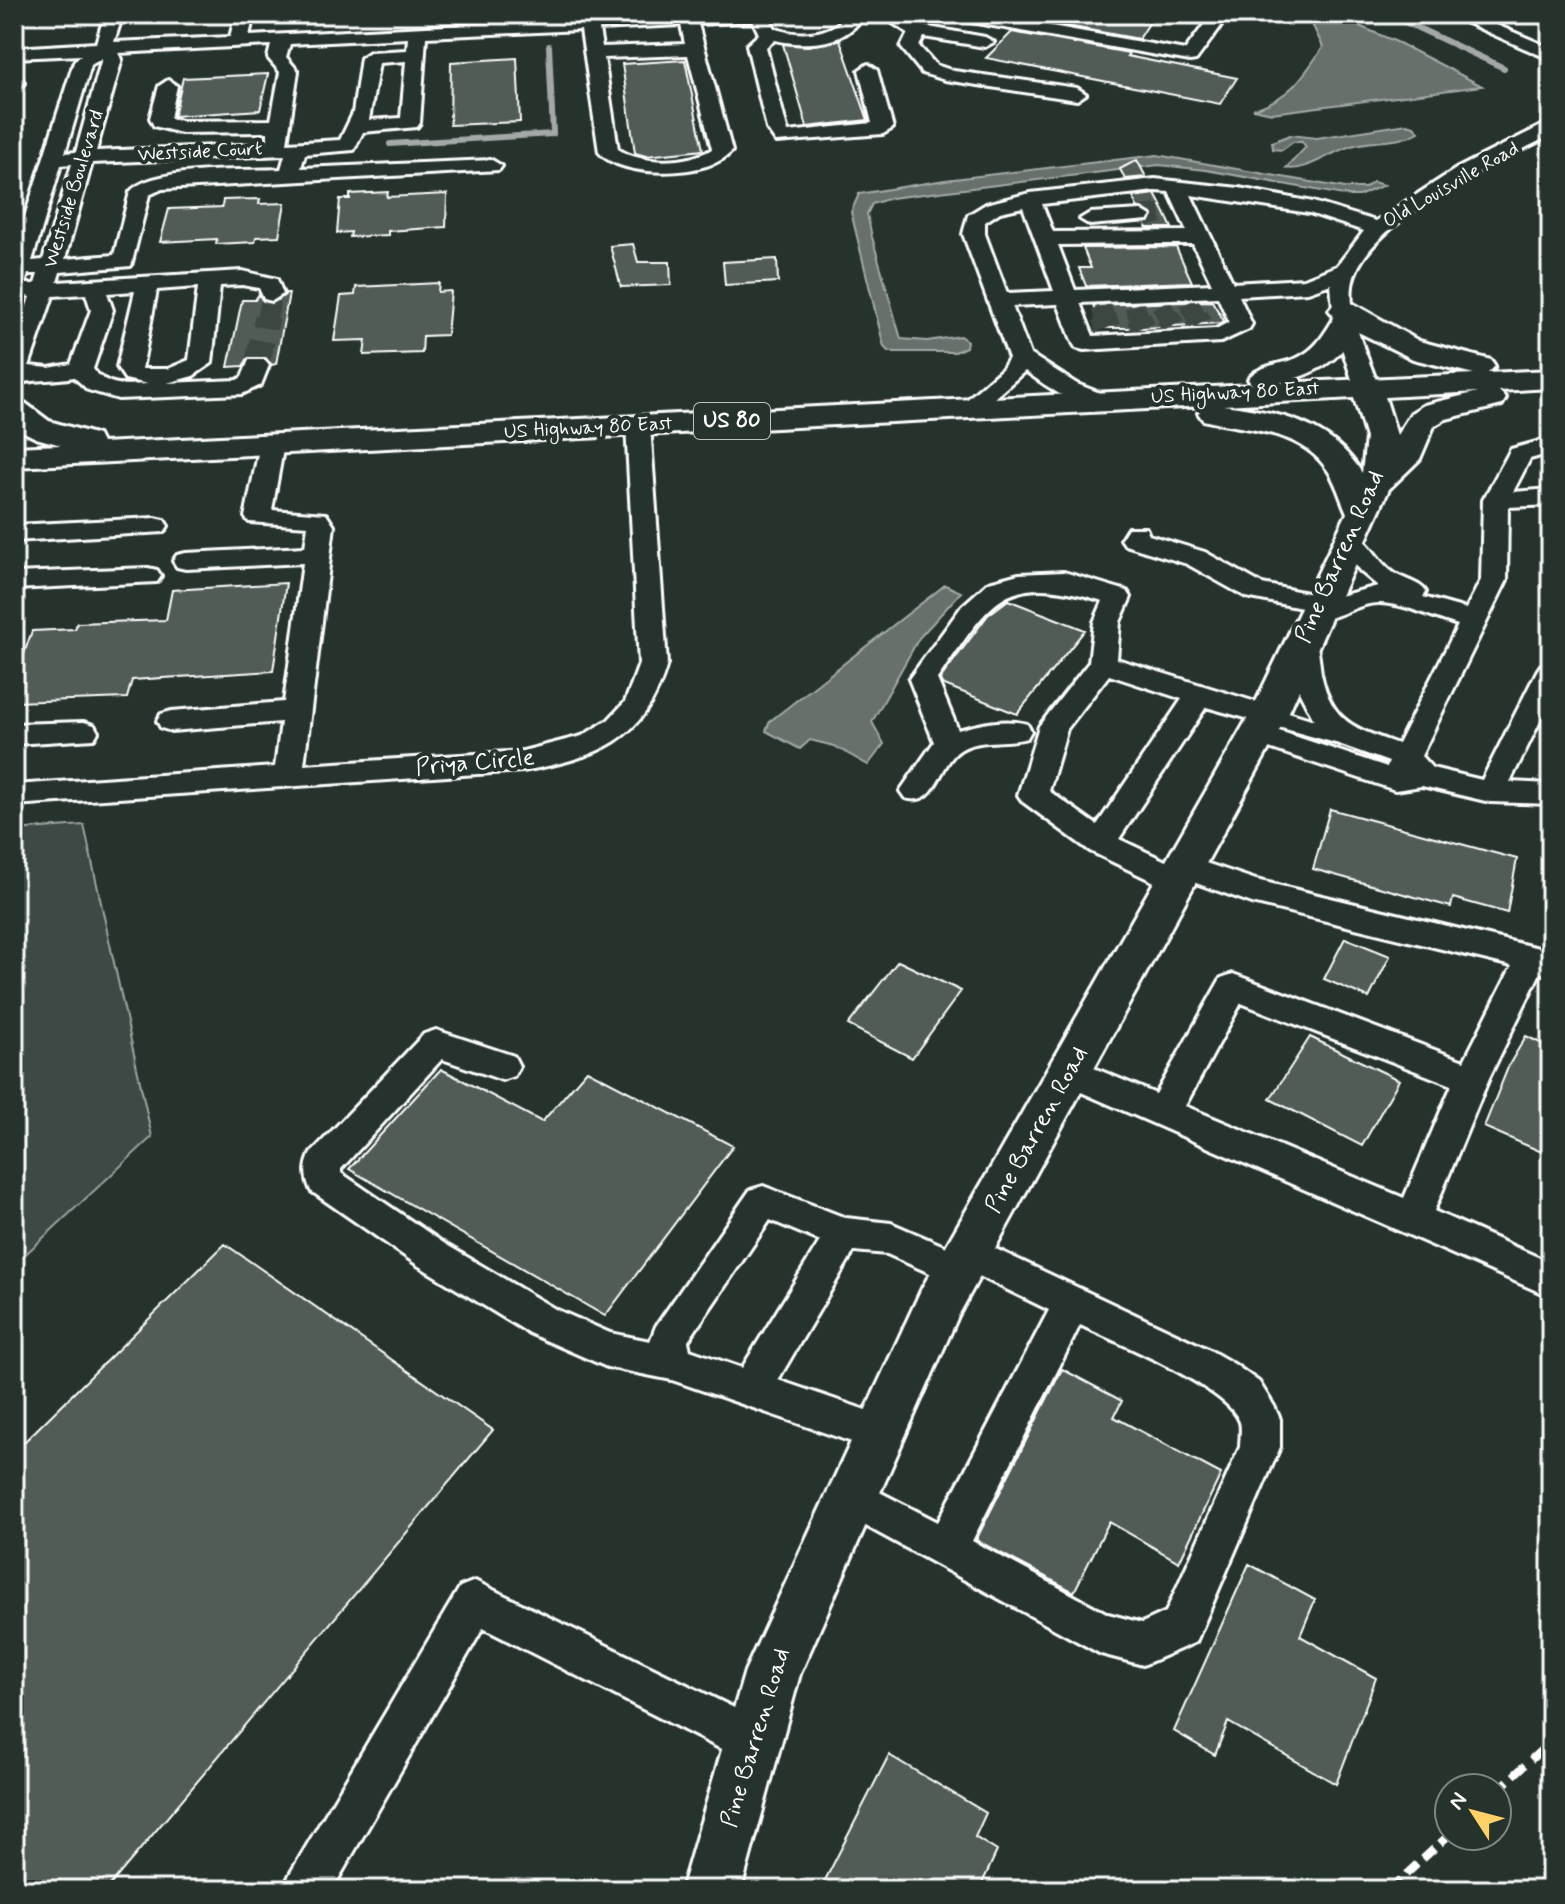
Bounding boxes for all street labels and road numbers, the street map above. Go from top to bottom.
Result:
street label: Westside Boulevard [37,107,111,271]
street label: Westside Court [137,135,263,169]
street label: Old Louisville Road [1378,135,1524,235]
street label: US Highway 80 East [1150,375,1320,412]
road number: US 80 [694,403,770,439]
street label: US Highway 80 East [503,410,673,447]
street label: Pine Barren Road [1288,466,1392,648]
street label: Priya Circle [414,742,536,784]
street label: Pine Barren Road [978,1041,1096,1219]
street label: Pine Barren Road [714,1645,798,1831]

